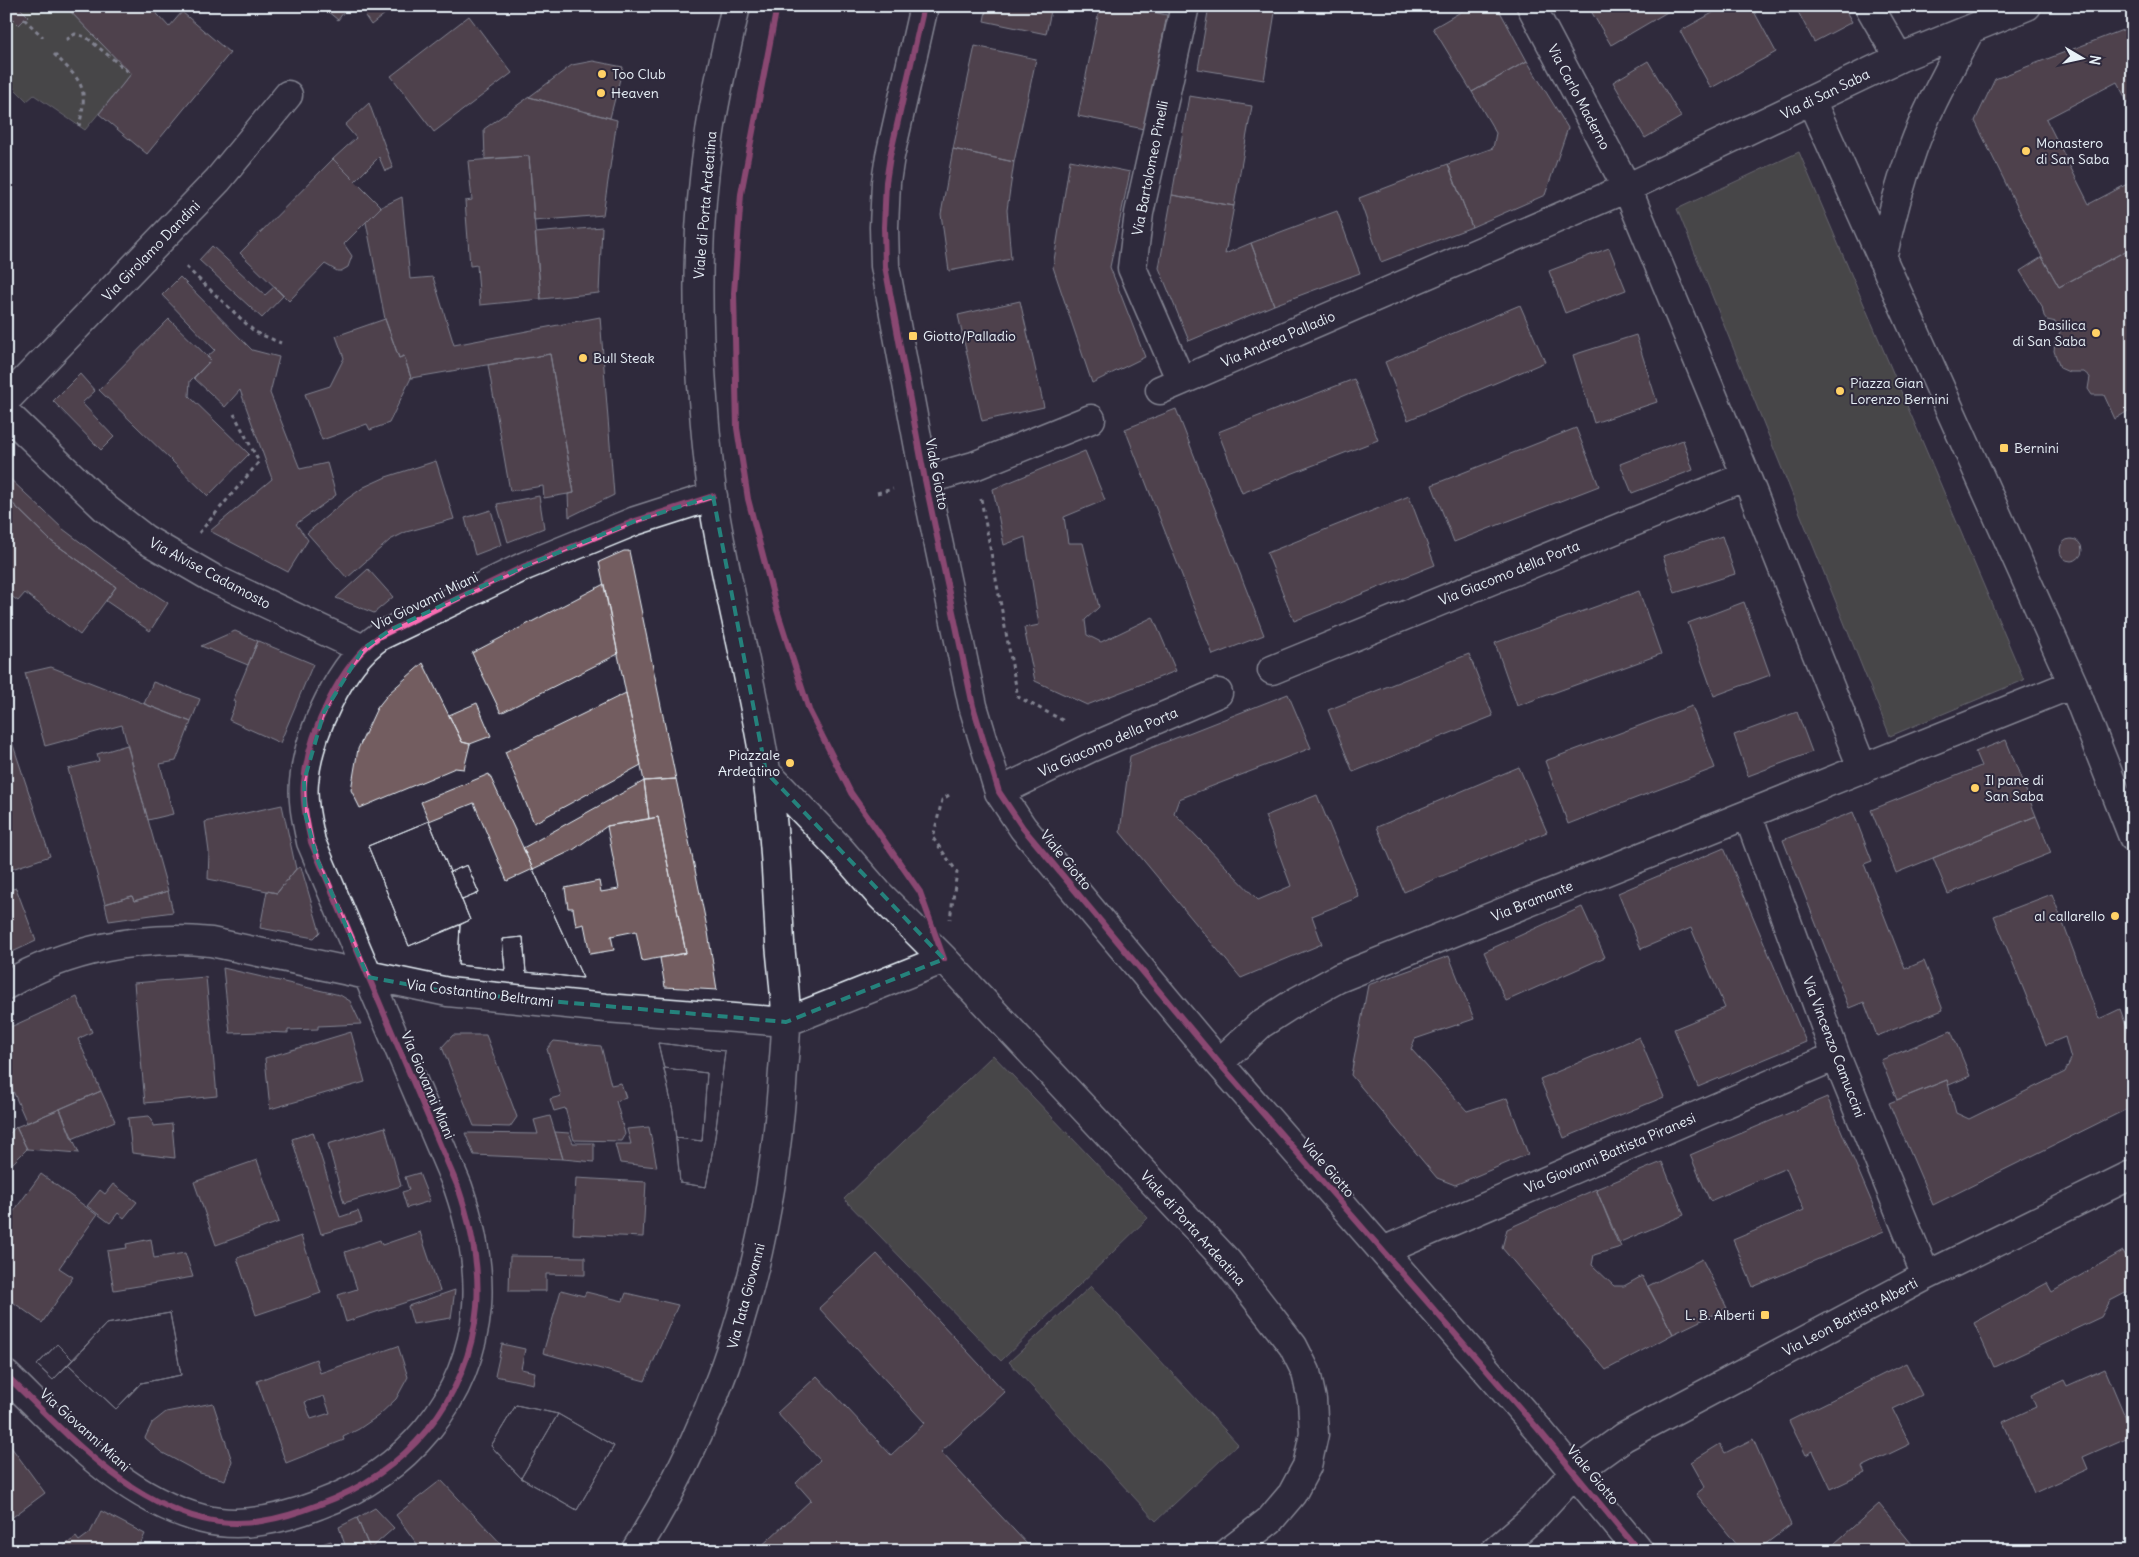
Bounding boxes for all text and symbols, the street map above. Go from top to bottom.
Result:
north arrow [2056,32,2106,82]
street label: Via Carlo Maderno [1544,41,1614,153]
text: N [2085,54,2104,66]
place label: Too Club [612,65,666,83]
street label: Via di San Saba [1778,65,1872,123]
marker: Too Club [596,68,608,80]
place label: Heaven [611,84,659,102]
marker: Heaven [595,87,607,99]
street label: Via Bartolomeo Pinelli [1128,99,1172,237]
street label: Viale di Porta Ardeatina [690,130,720,280]
place label: Monastero di San Saba [2036,134,2109,168]
marker: Monastero di San Saba [2020,145,2032,157]
street label: Via Girolamo Dandini [98,197,204,305]
street label: Via Andrea Palladio [1218,307,1338,371]
place label: Basilica di San Saba [2013,316,2086,350]
place label: Giotto/Palladio [923,327,1016,345]
marker: Basilica di San Saba [2090,327,2102,339]
marker: Giotto/Palladio [907,330,919,342]
place label: Bull Steak [593,349,655,367]
marker: Bull Steak [577,352,589,364]
place label: Piazza Gian Lorenzo Bernini [1850,374,1949,408]
marker: Piazza Gian Lorenzo Bernini [1834,385,1846,397]
street label: Viale Giotto [921,437,953,511]
place label: Bernini [2014,439,2059,457]
marker: Bernini [1998,442,2010,454]
street label: Via Alvise Cadamosto [146,533,274,613]
street label: Via Giacomo della Porta [1436,536,1582,610]
street label: Via Giovanni Miani [369,568,481,634]
street label: Via Giacomo della Porta [1036,703,1180,781]
place label: Piazzale Ardeatino [718,746,780,780]
marker: Piazzale Ardeatino [784,757,796,769]
place label: Il pane di San Saba [1985,771,2044,805]
marker: Il pane di San Saba [1969,782,1981,794]
street label: Viale Giotto [1036,826,1096,894]
street label: Via Bramante [1489,876,1575,926]
place label: al callarello [2034,907,2105,925]
marker: al callarello [2109,910,2121,922]
street label: Via Vincenzo Camuccini [1799,974,1869,1120]
street label: Via Costantino Beltrami [405,975,555,1011]
street label: Via Giovanni Miani [397,1028,459,1142]
street label: Via Giovanni Battista Piranesi [1522,1109,1698,1197]
street label: Viale Giotto [1298,1135,1359,1201]
street label: Viale di Porta Ardeatina [1137,1167,1249,1289]
street label: Via Tata Giovanni [723,1241,769,1351]
street label: Via Leon Battista Alberti [1779,1274,1921,1360]
place label: L. B. Alberti [1685,1306,1755,1324]
marker: L. B. Alberti [1759,1309,1771,1321]
street label: Via Giovanni Miani [36,1385,134,1475]
street label: Viale Giotto [1563,1442,1623,1509]

